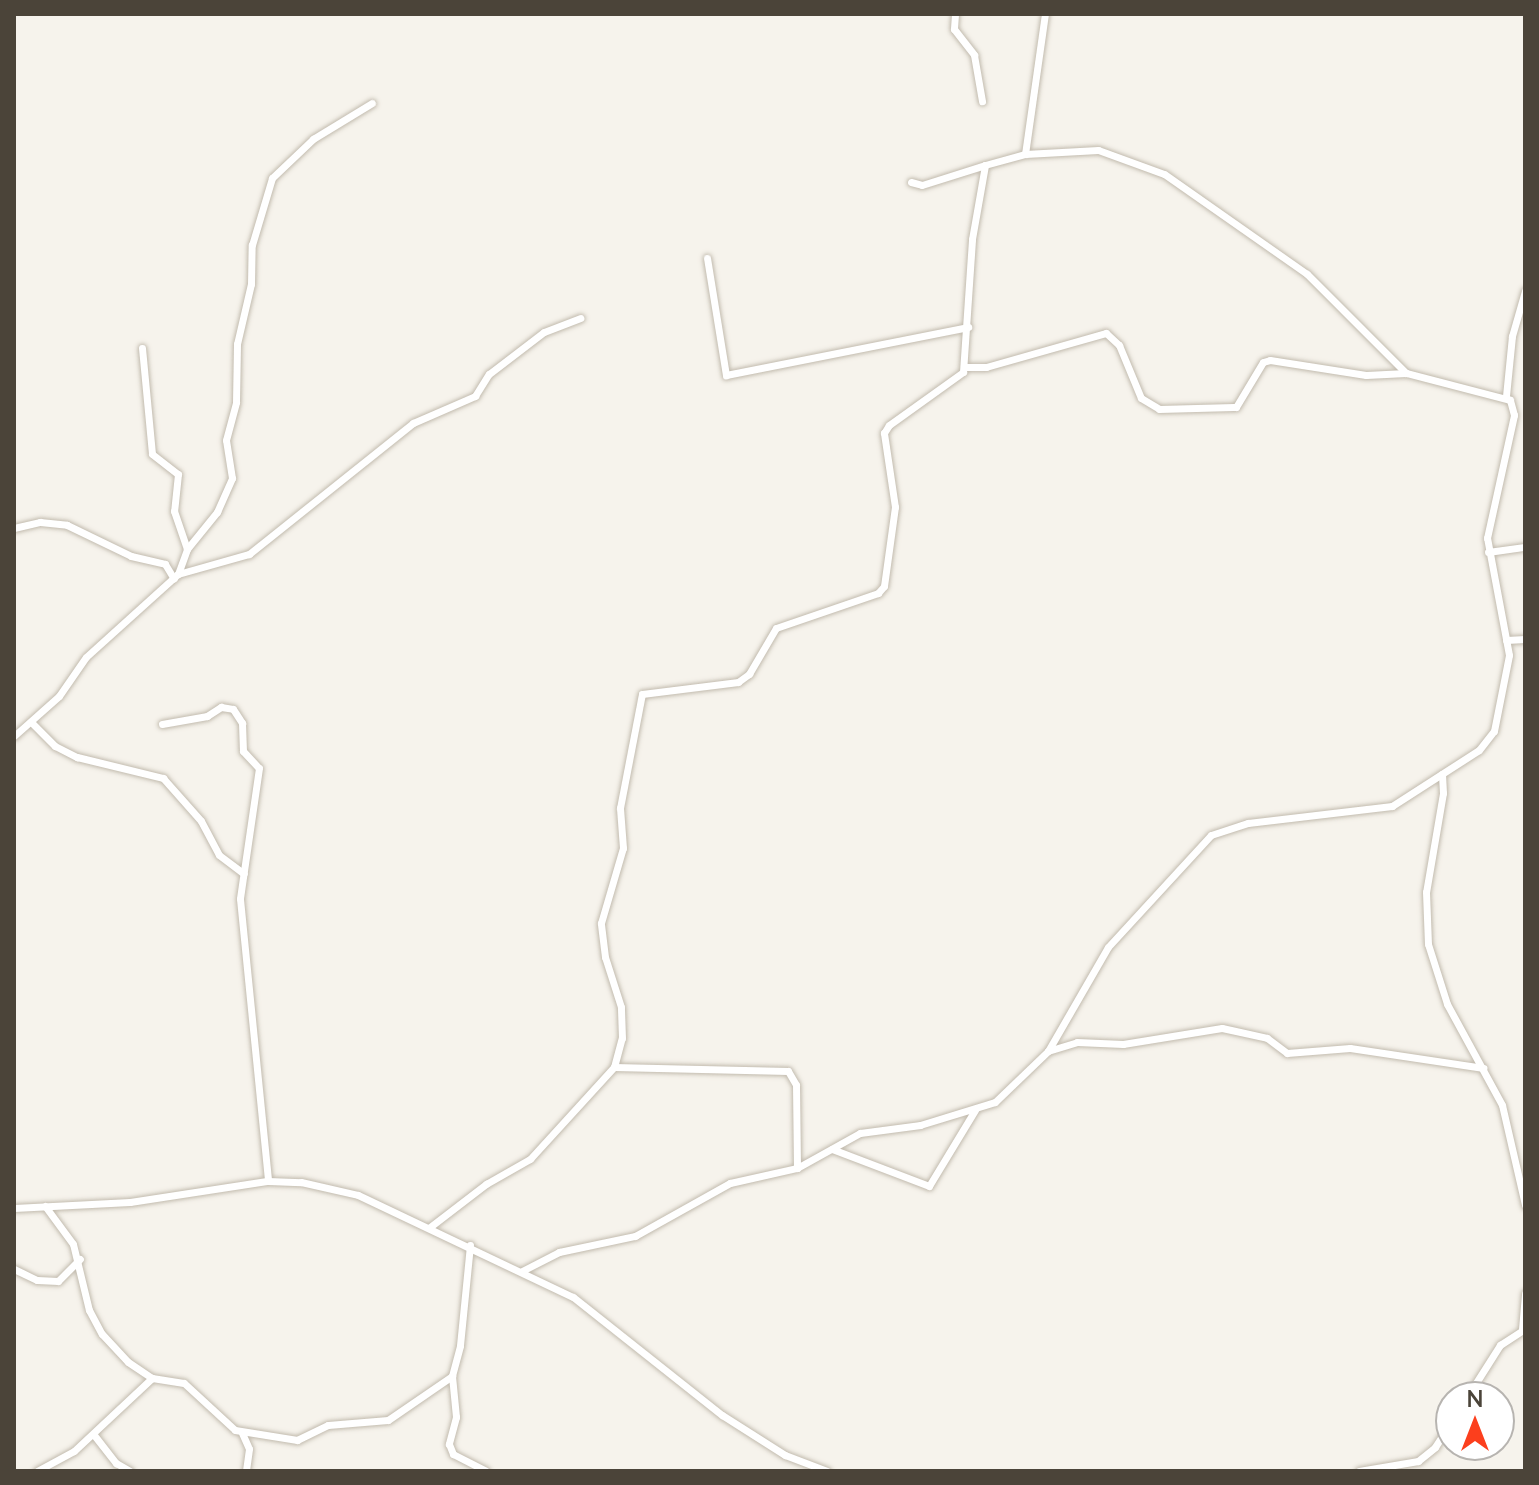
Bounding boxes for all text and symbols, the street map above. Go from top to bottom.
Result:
north arrow [1435,1381,1515,1461]
text: N [1467,1385,1483,1412]

